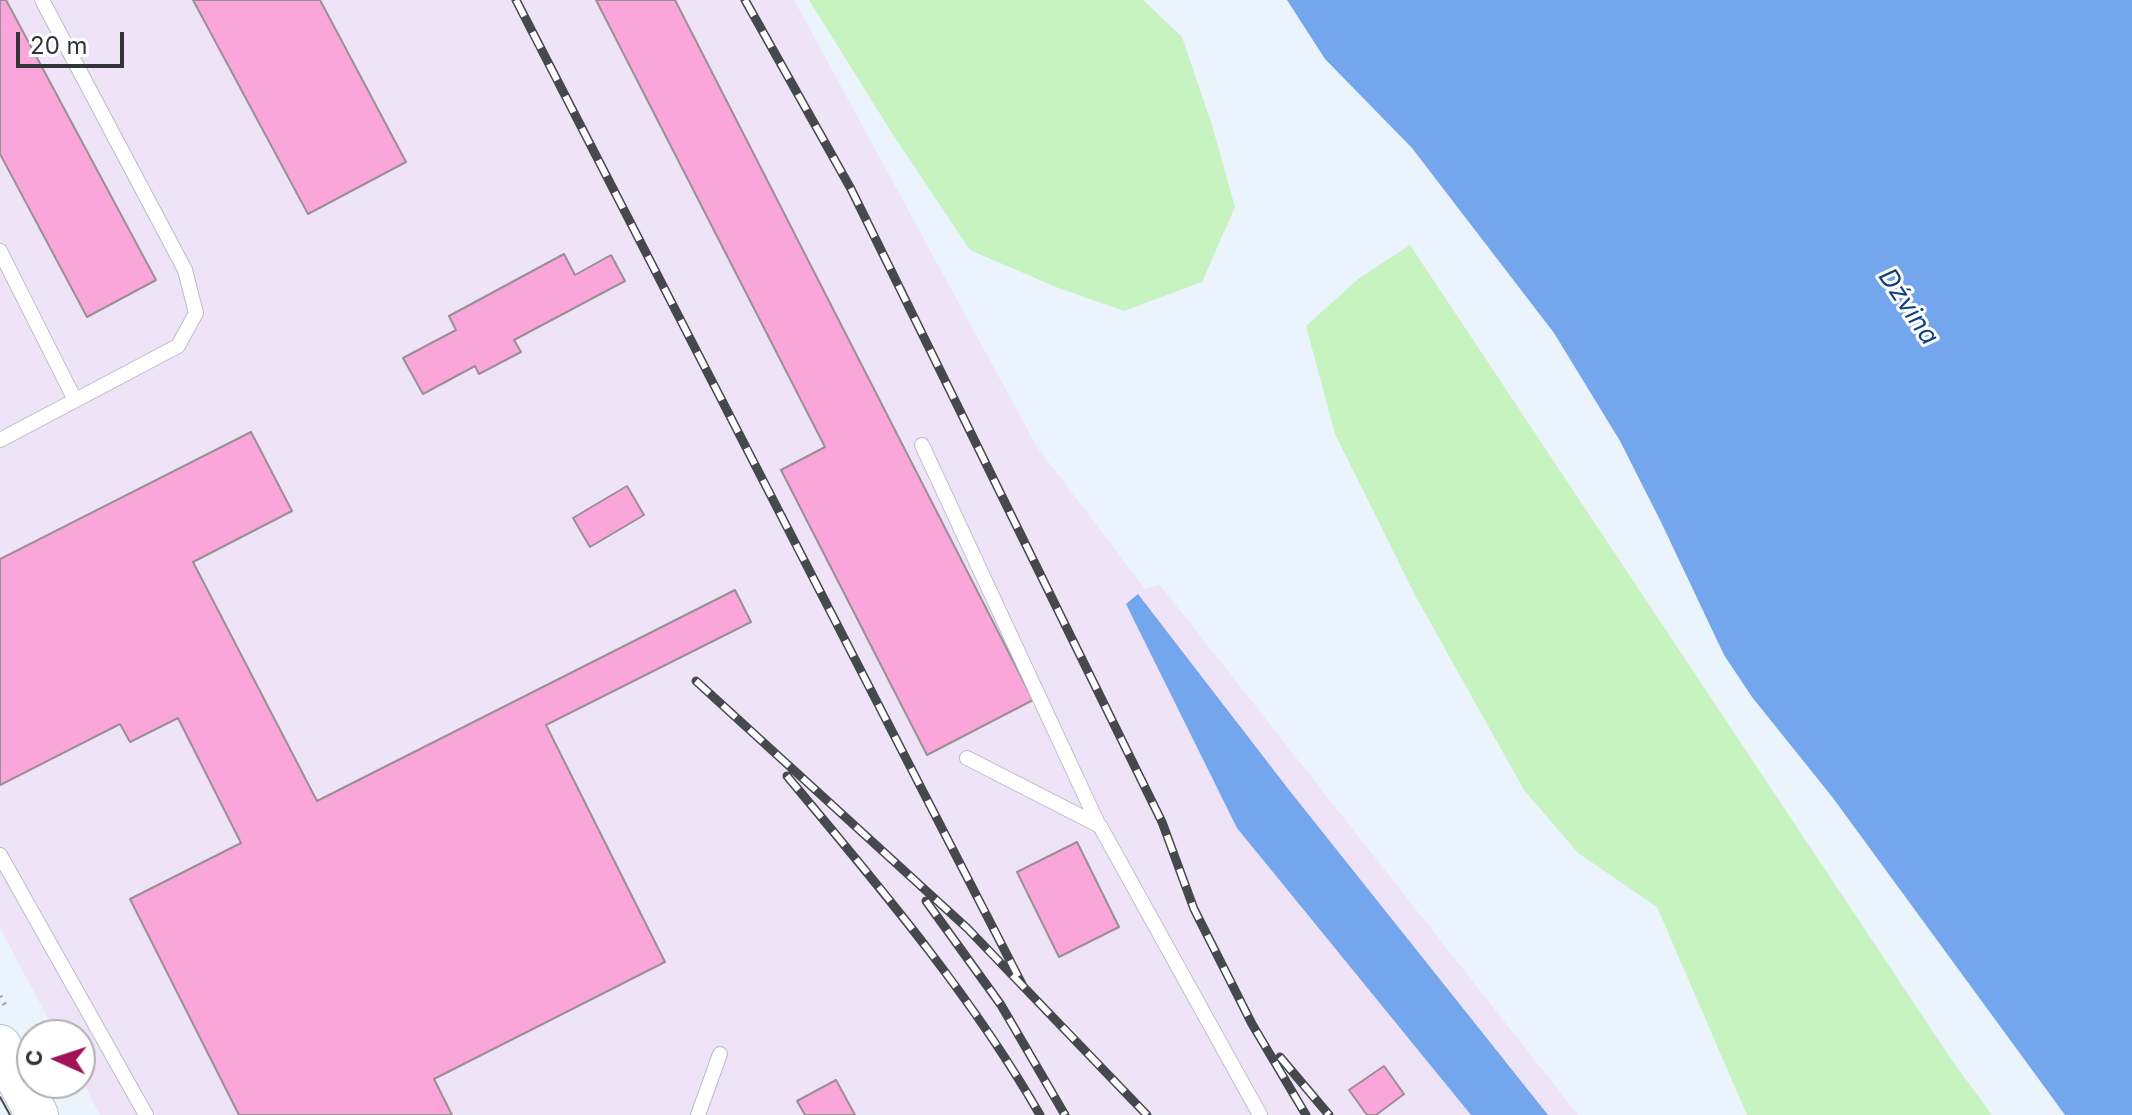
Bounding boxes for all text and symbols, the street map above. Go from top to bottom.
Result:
scale bar [20,16,128,66]
text: 20 m [30,31,88,60]
water label: Dźvina [1871,263,1945,351]
north arrow [16,1019,96,1099]
text: С [21,1049,47,1067]

